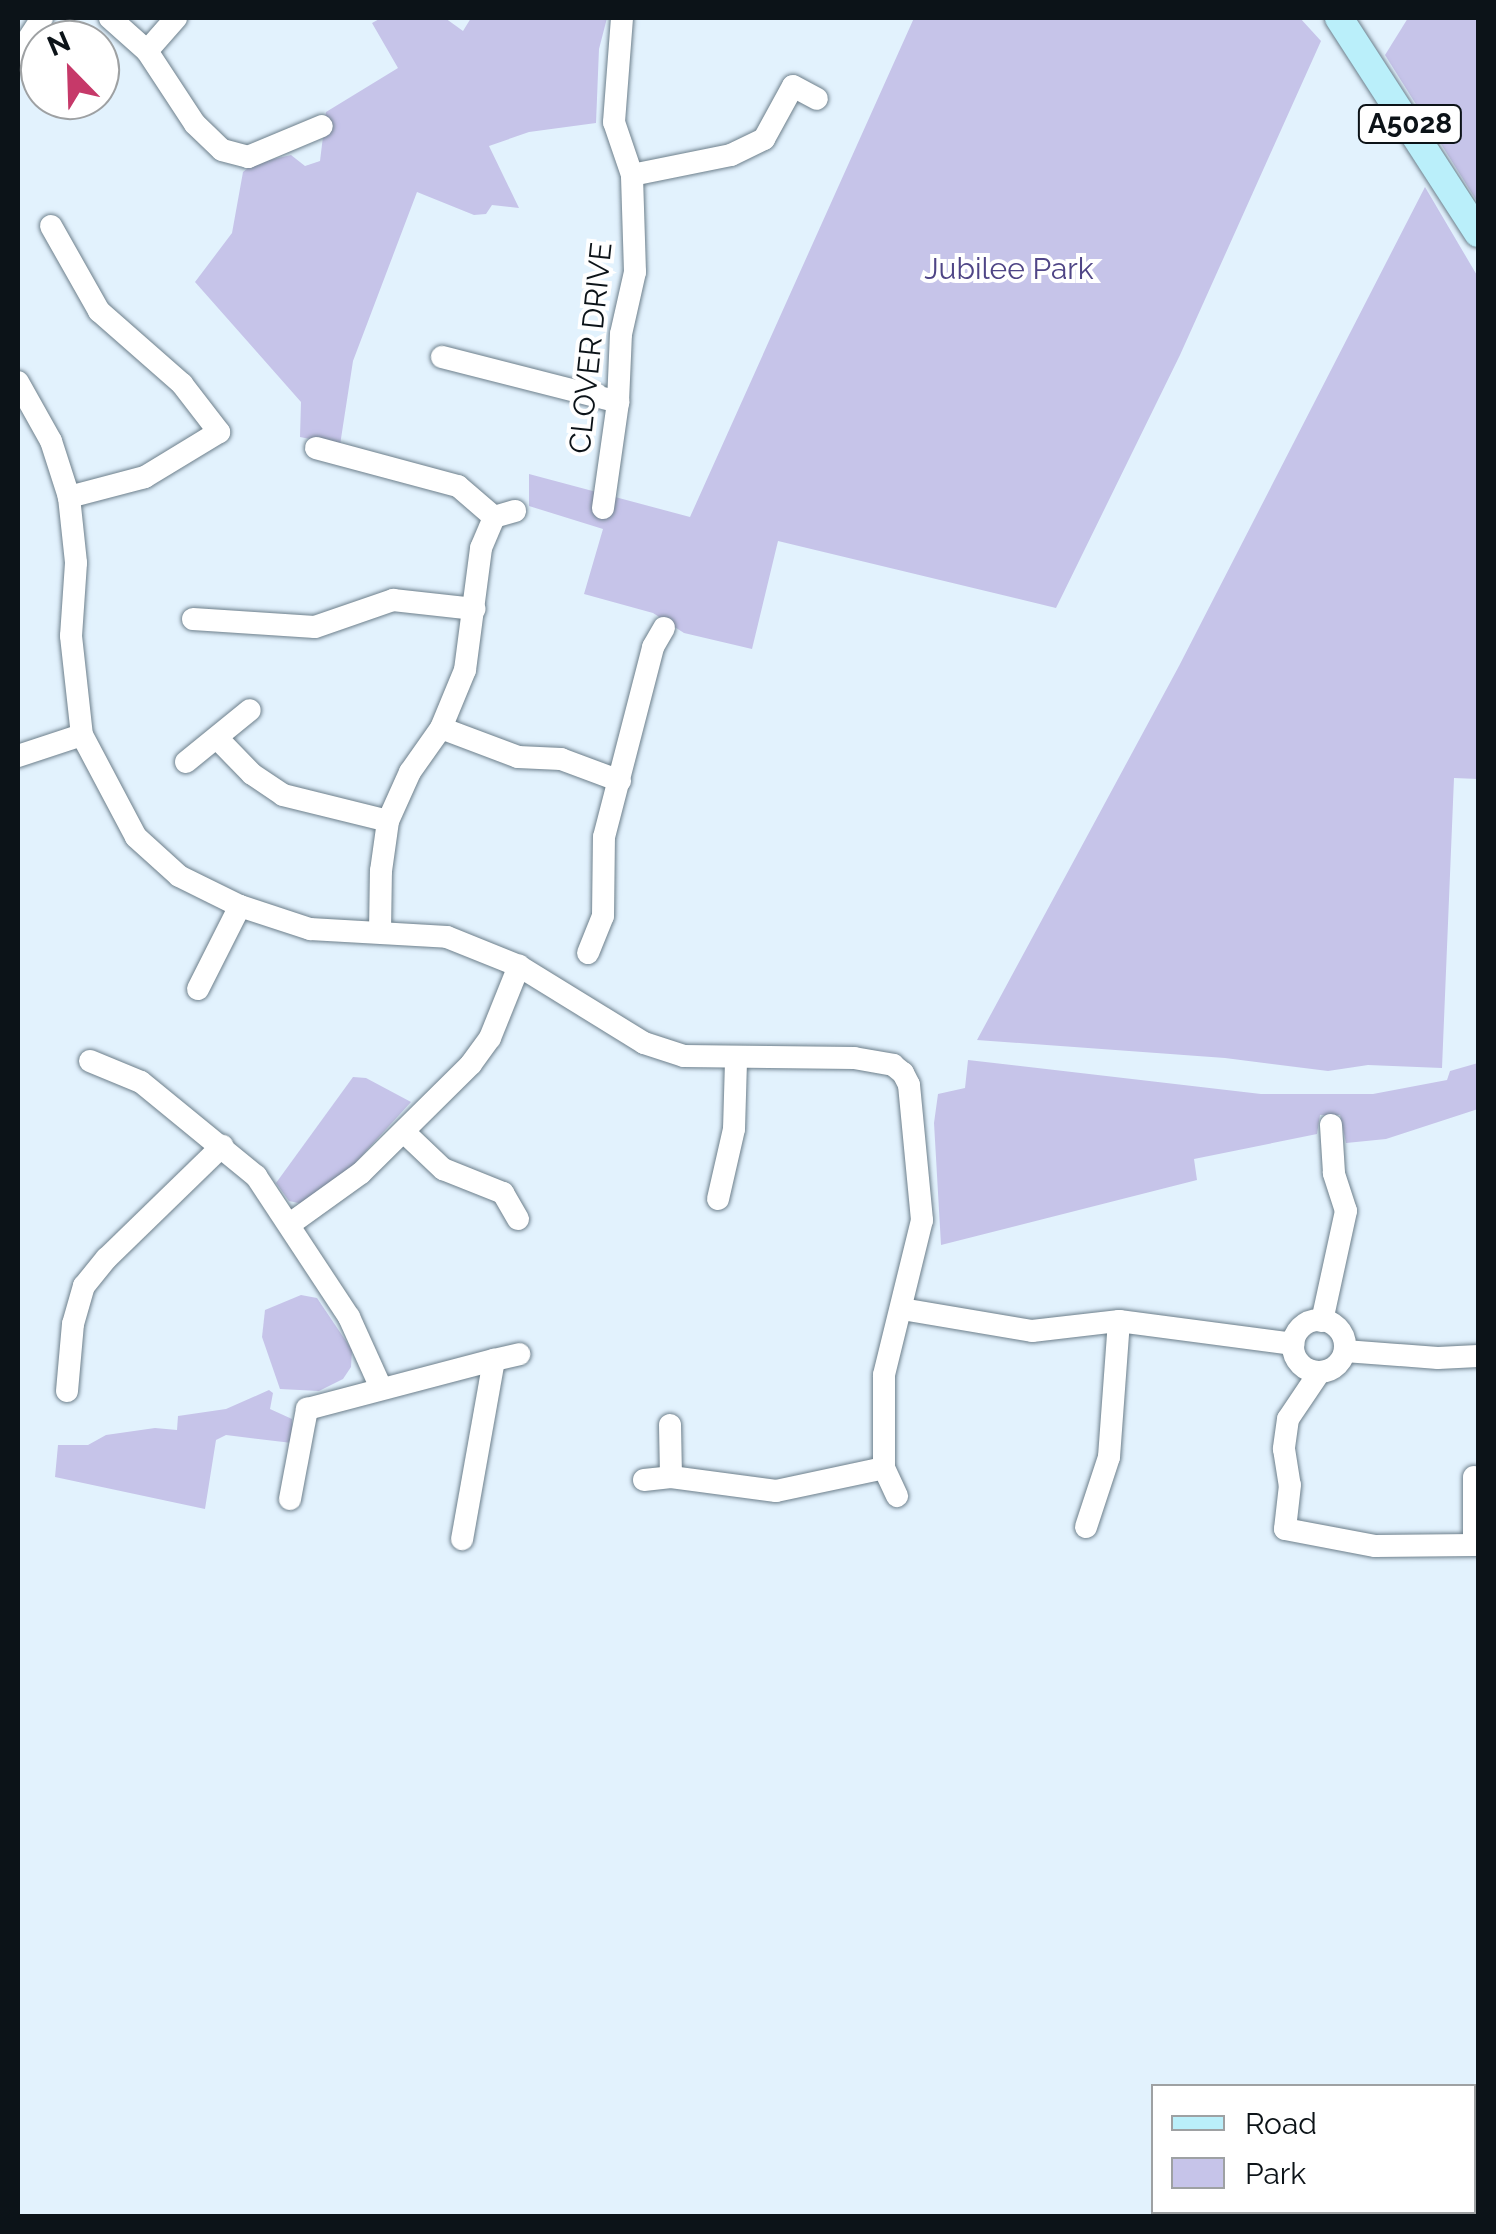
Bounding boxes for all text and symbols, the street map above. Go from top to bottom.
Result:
north arrow [20,20,120,120]
text: N [43,24,75,63]
road number: A5028 [1358,101,1462,147]
street label: CLOVER DRIVE [562,241,620,455]
park label: Jubilee Park [924,251,1094,287]
legend [1151,2084,1476,2214]
text: Road [1245,2106,1317,2141]
text: Park [1245,2156,1306,2191]

